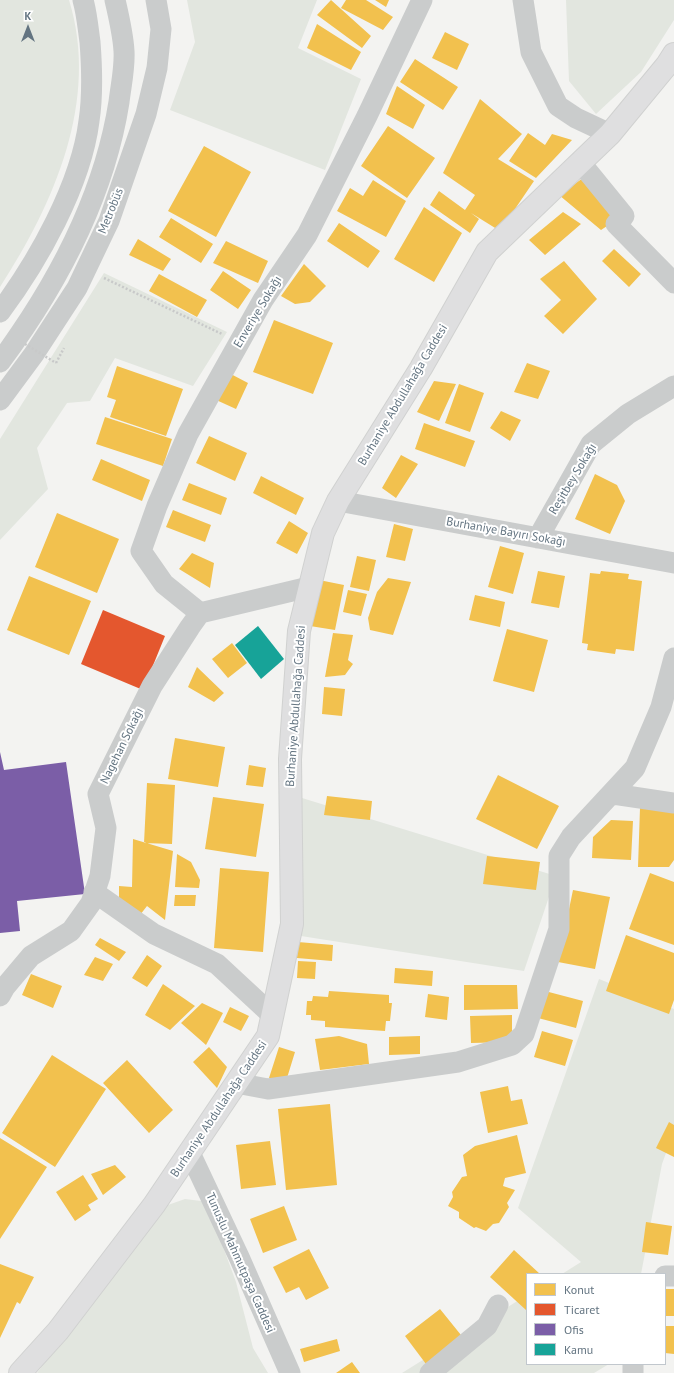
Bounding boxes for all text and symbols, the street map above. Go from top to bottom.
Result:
north arrow [8,8,48,48]
text: K [25,9,31,23]
street label: Metrobüs [95,186,127,236]
street label: Enveriye Sokağı [231,274,285,350]
street label: Burhaniye Abdullahağa Caddesi [355,322,451,468]
street label: Reşitbey Sokağı [546,441,600,517]
street label: Burhaniye Bayırı Sokağı [445,514,567,550]
street label: Burhaniye Abdullahağa Caddesi [283,625,309,787]
street label: Nagehan Sokağı [97,706,147,786]
street label: Burhaniye Abdullahağa Caddesi [168,1038,270,1180]
street label: Tunuslu Mahmutpaşa Caddesi [203,1191,277,1335]
legend [526,1273,666,1365]
text: Konut [564,1282,594,1297]
text: Ticaret [564,1302,599,1317]
text: Ofis [564,1322,584,1337]
text: Kamu [564,1342,593,1357]

